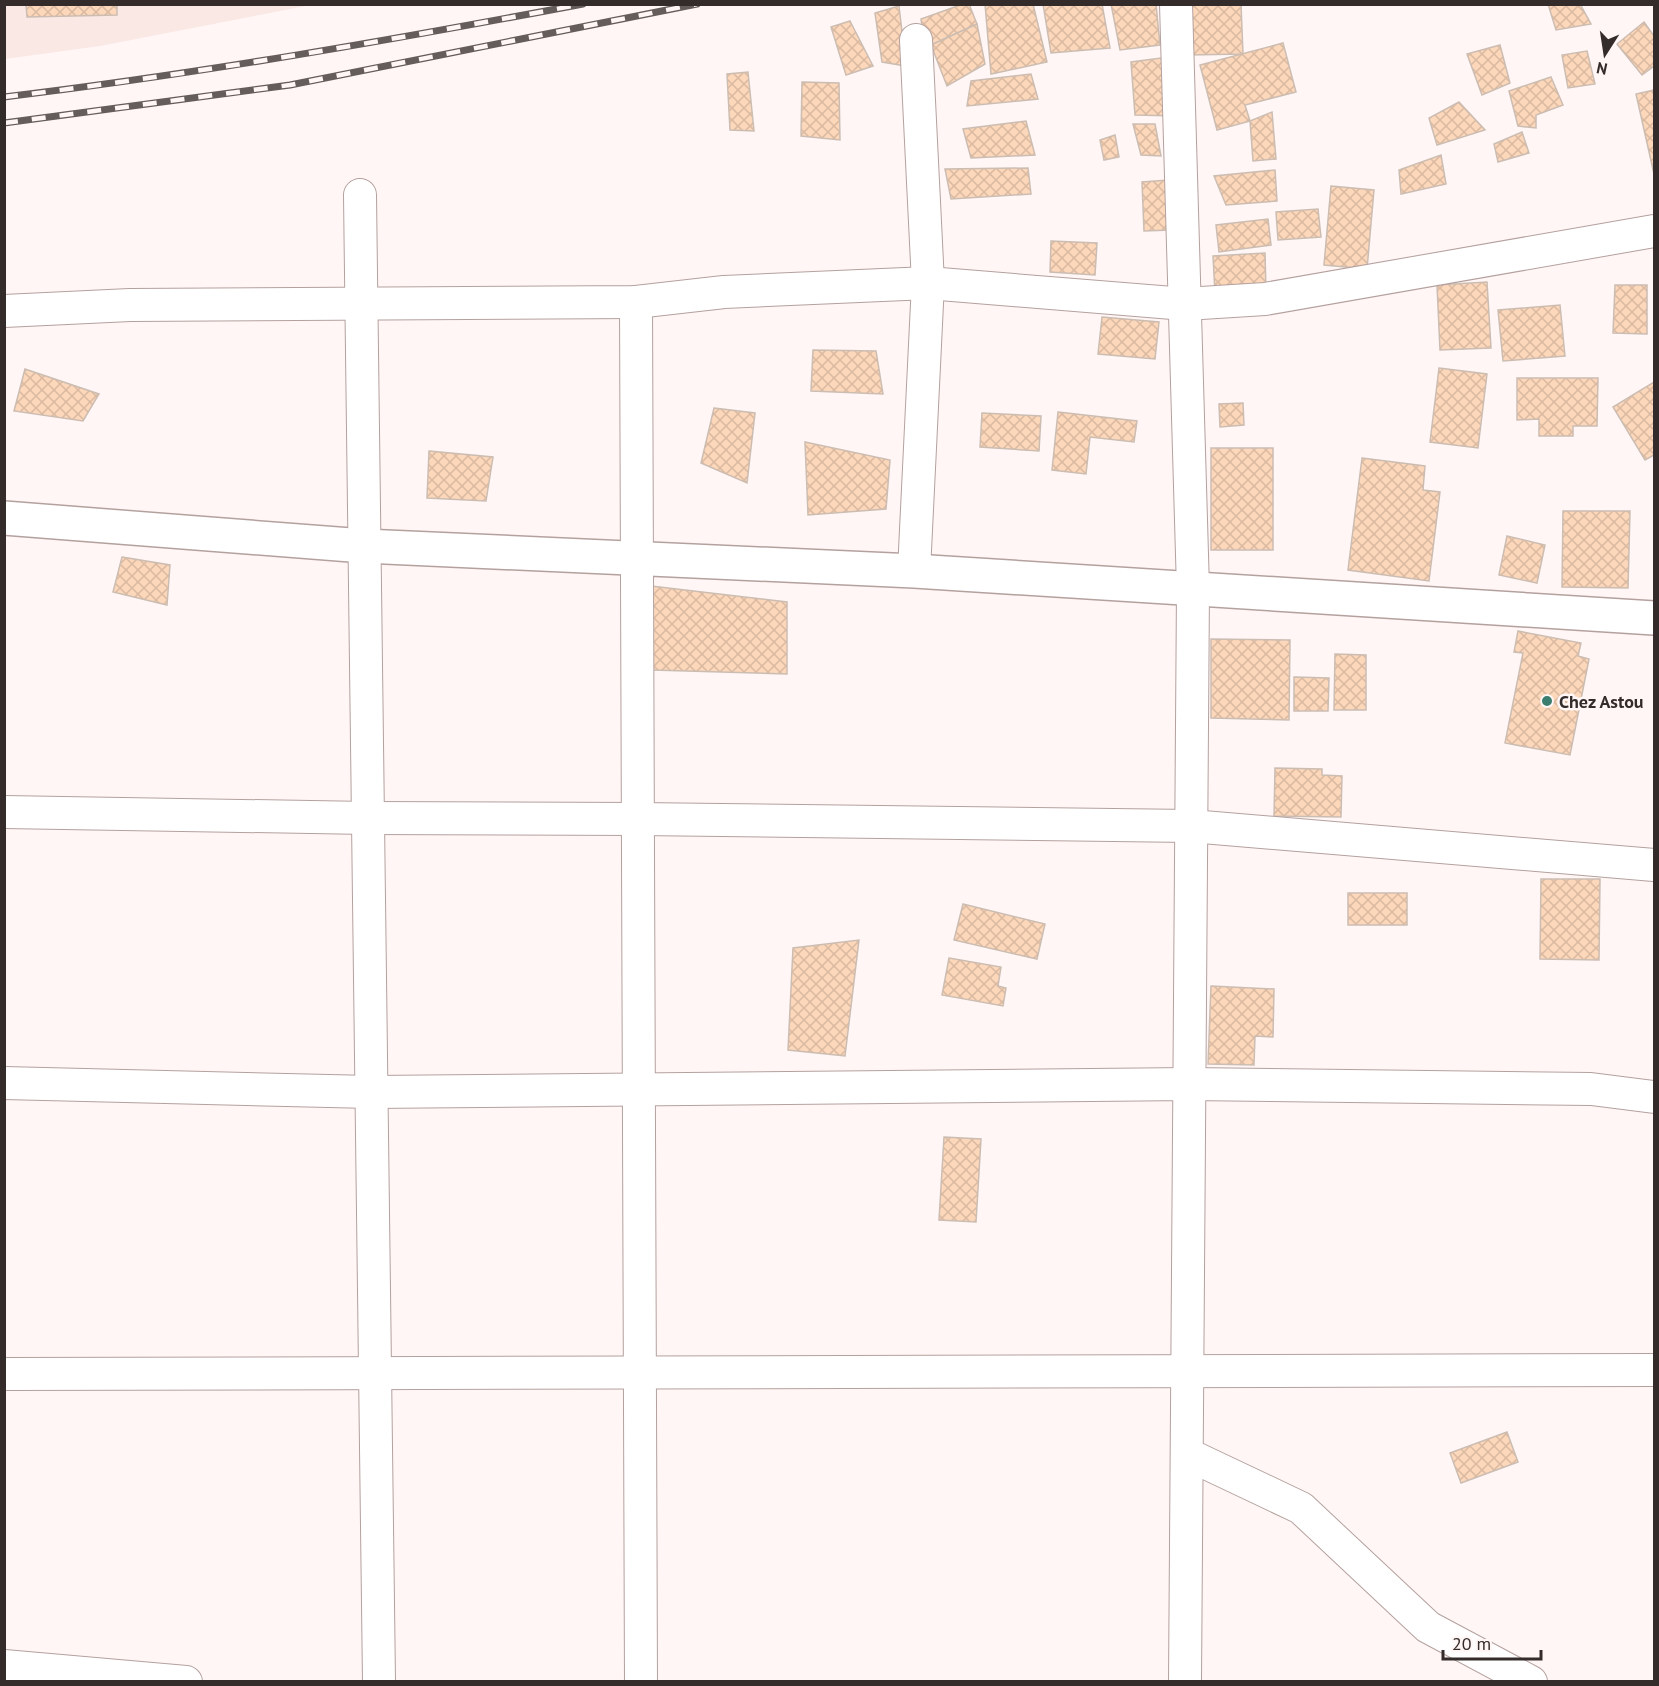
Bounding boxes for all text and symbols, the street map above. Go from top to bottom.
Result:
north arrow [1575,24,1635,84]
text: N [1595,58,1609,80]
place label: Chez Astou [1559,690,1644,713]
marker: Chez Astou [1540,694,1554,708]
scale bar [1443,1623,1540,1661]
text: 20 m [1452,1632,1491,1655]

